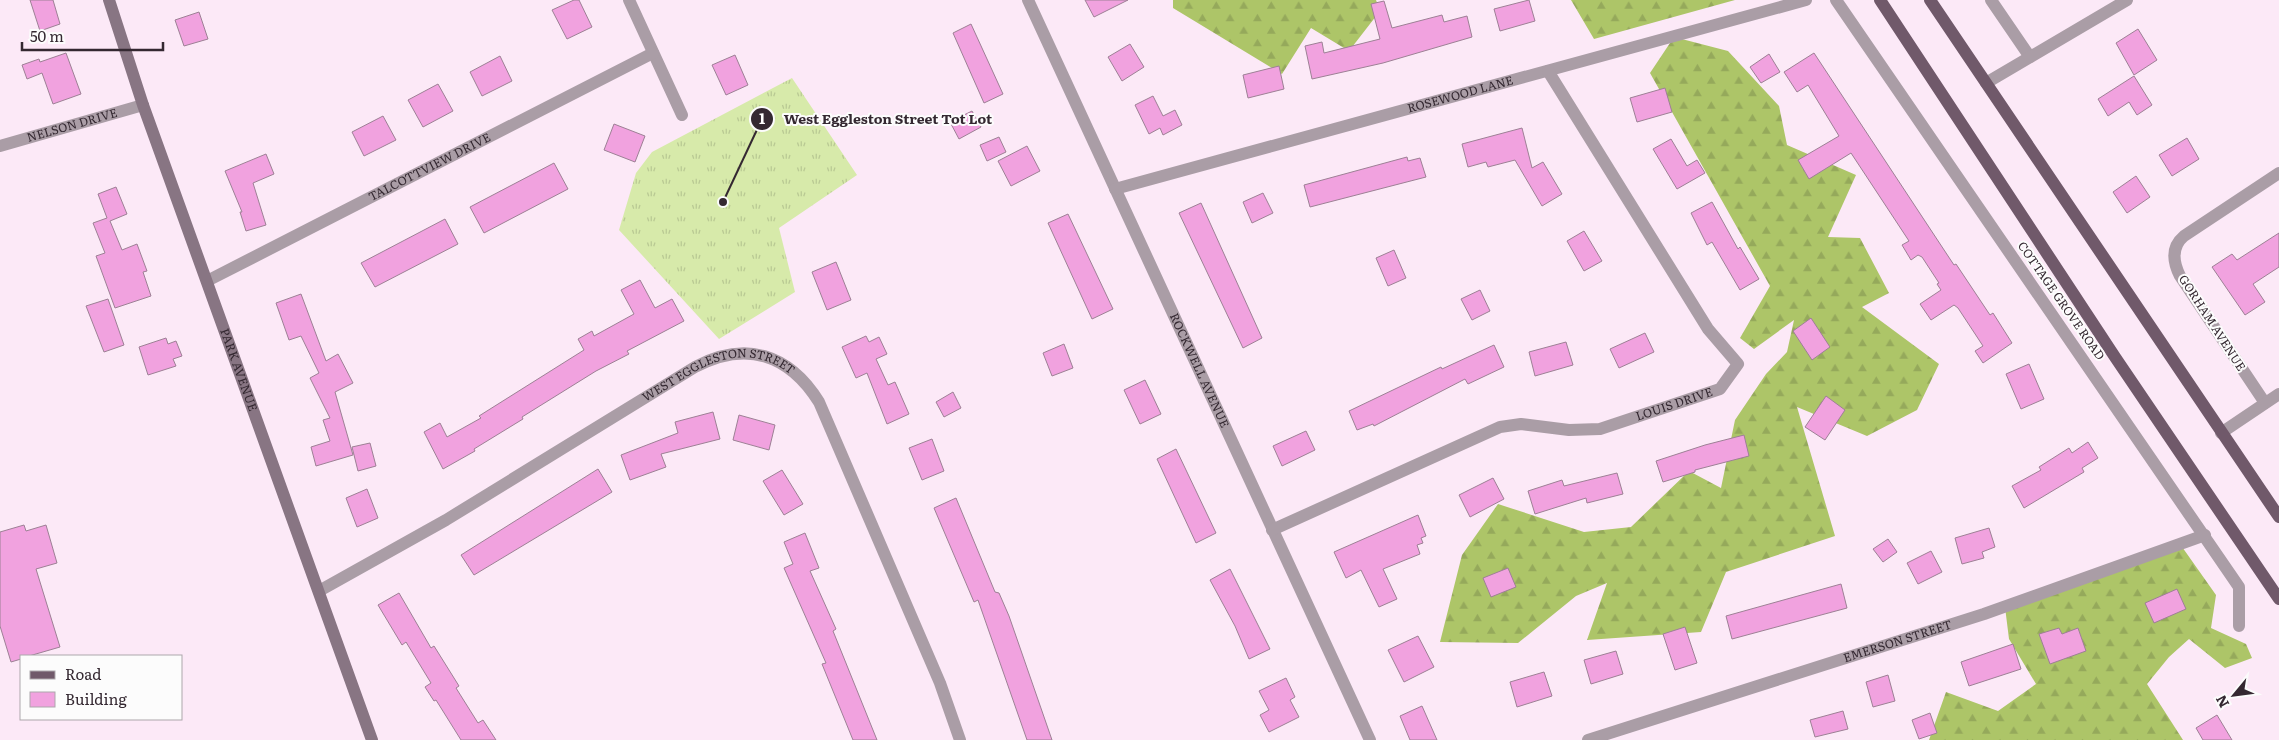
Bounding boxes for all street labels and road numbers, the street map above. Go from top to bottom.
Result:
street label: ROSEWOOD LANE [1405,70,1515,117]
street label: NELSON DRIVE [24,103,119,146]
street label: TALCOTTVIEW DRIVE [365,127,494,205]
street label: COTTAGE GROVE ROAD [2014,238,2110,363]
street label: GORHAM AVENUE [2175,271,2251,374]
street label: ROCKWELL AVENUE [1166,310,1235,431]
street label: PARK AVENUE [216,326,263,414]
street label: WEST EGGLESTON STREET [638,343,799,405]
street label: LOUIS DRIVE [1633,382,1715,425]
street label: EMERSON STREET [1841,615,1954,666]

